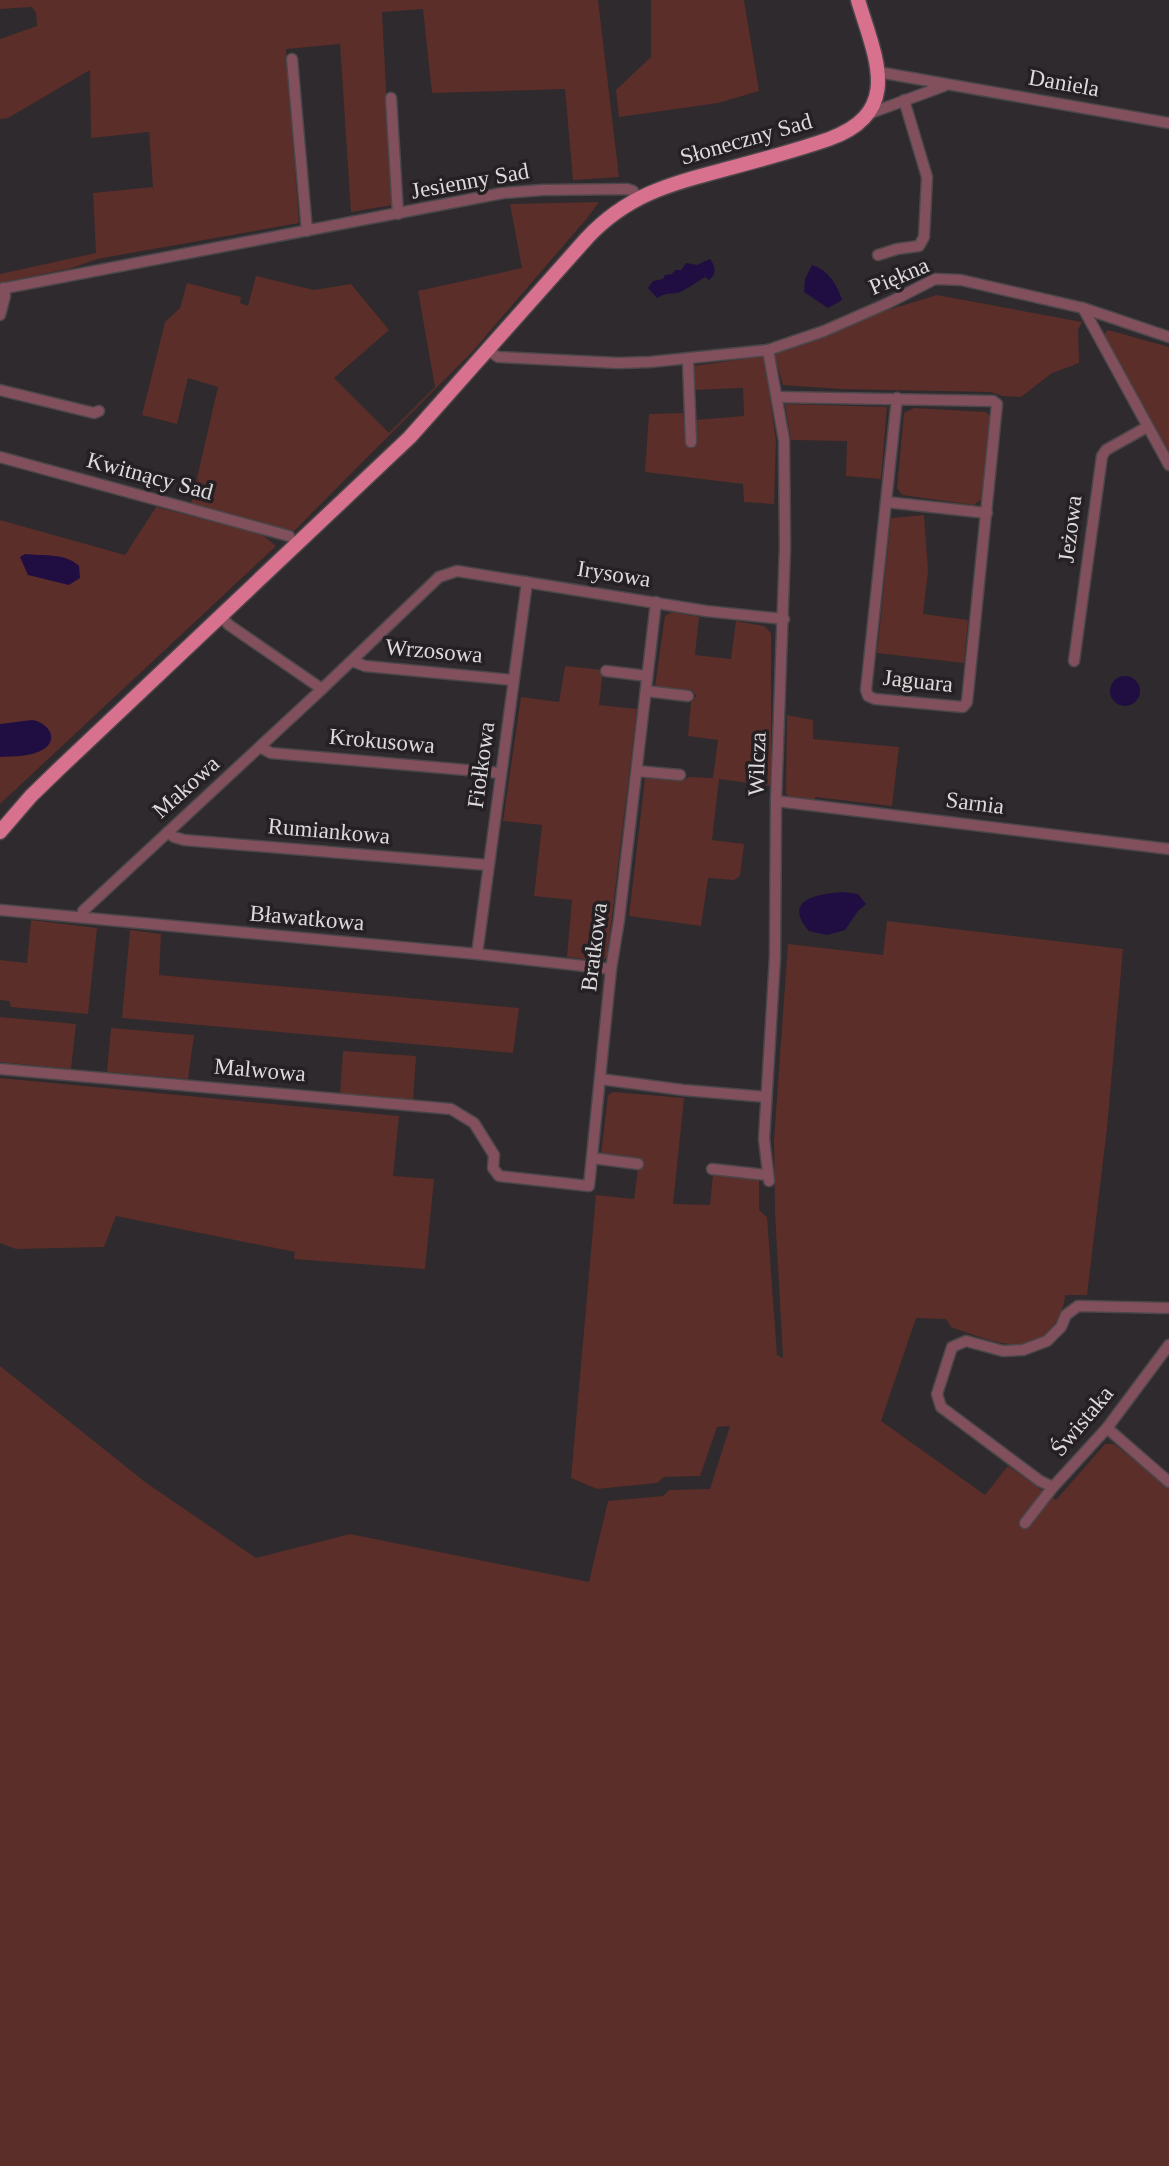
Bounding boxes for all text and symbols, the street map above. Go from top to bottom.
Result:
street label: Daniela [1027,64,1101,102]
street label: Słoneczny Sad [677,108,815,170]
street label: Jesienny Sad [409,158,531,204]
street label: Piękna [865,252,933,300]
street label: Kwitnący Sad [84,447,216,505]
street label: Jeżowa [1053,494,1087,564]
street label: Irysowa [575,556,653,592]
street label: Wrzosowa [384,634,484,668]
street label: Jaguara [882,665,954,697]
street label: Fiołkowa [463,720,499,810]
street label: Krokusowa [328,724,436,758]
street label: Wilcza [743,731,771,797]
street label: Makowa [148,751,224,823]
street label: Sarnia [944,787,1006,819]
street label: Rumiankowa [267,813,391,849]
street label: Bławatkowa [249,901,365,935]
street label: Bratkowa [576,901,612,993]
street label: Malwowa [213,1054,307,1086]
street label: Świstaka [1045,1381,1118,1461]

